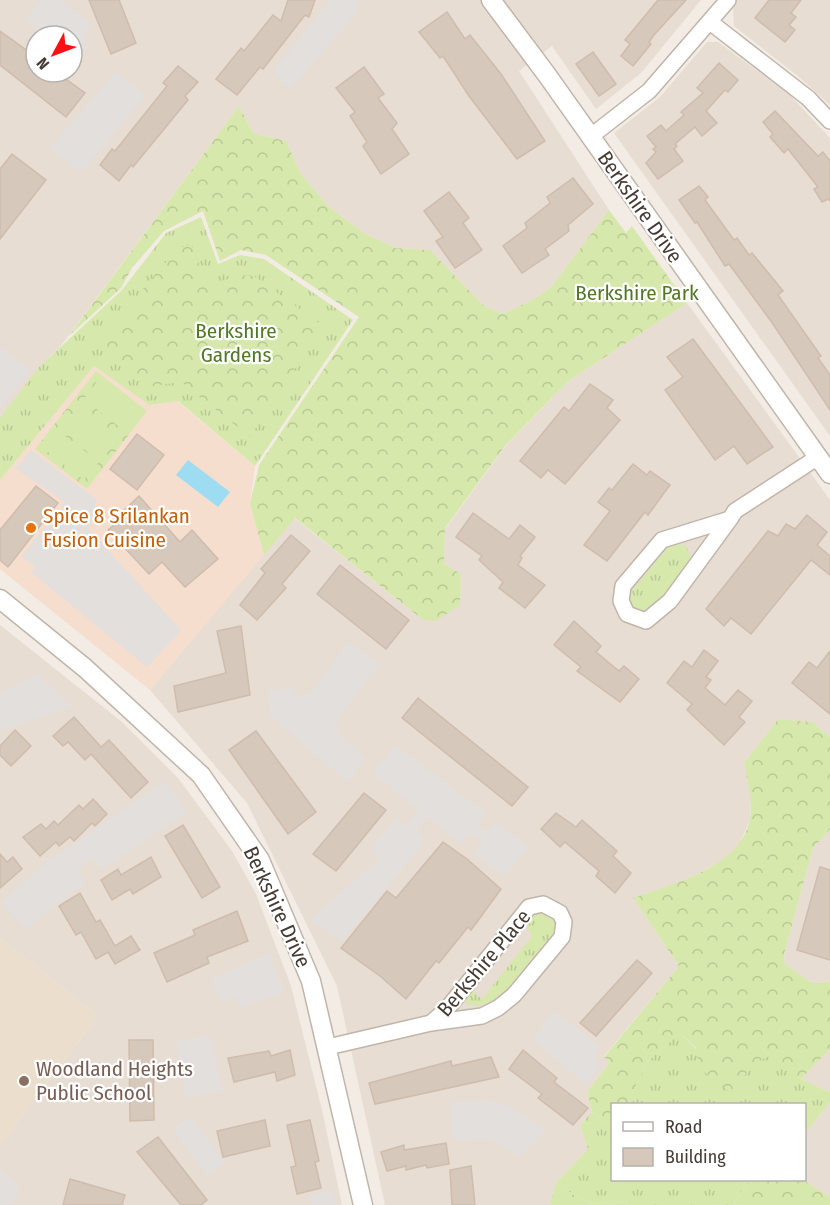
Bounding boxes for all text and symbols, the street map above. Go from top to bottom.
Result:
north arrow [24,24,84,84]
text: N [33,54,53,73]
street label: Berkshire Drive [592,146,688,268]
park label: Berkshire Park [575,280,699,306]
park label: Berkshire Gardens [195,318,277,368]
place label: Spice 8 Srilankan Fusion Cuisine [43,503,190,553]
marker: Spice 8 Srilankan Fusion Cuisine [24,521,38,535]
street label: Berkshire Drive [238,842,316,972]
street label: Berkshire Place [432,904,536,1022]
place label: Woodland Heights Public School [36,1056,193,1106]
marker: Woodland Heights Public School [17,1074,31,1088]
legend [611,1103,806,1181]
text: Road [665,1116,702,1138]
text: Building [665,1146,726,1168]

